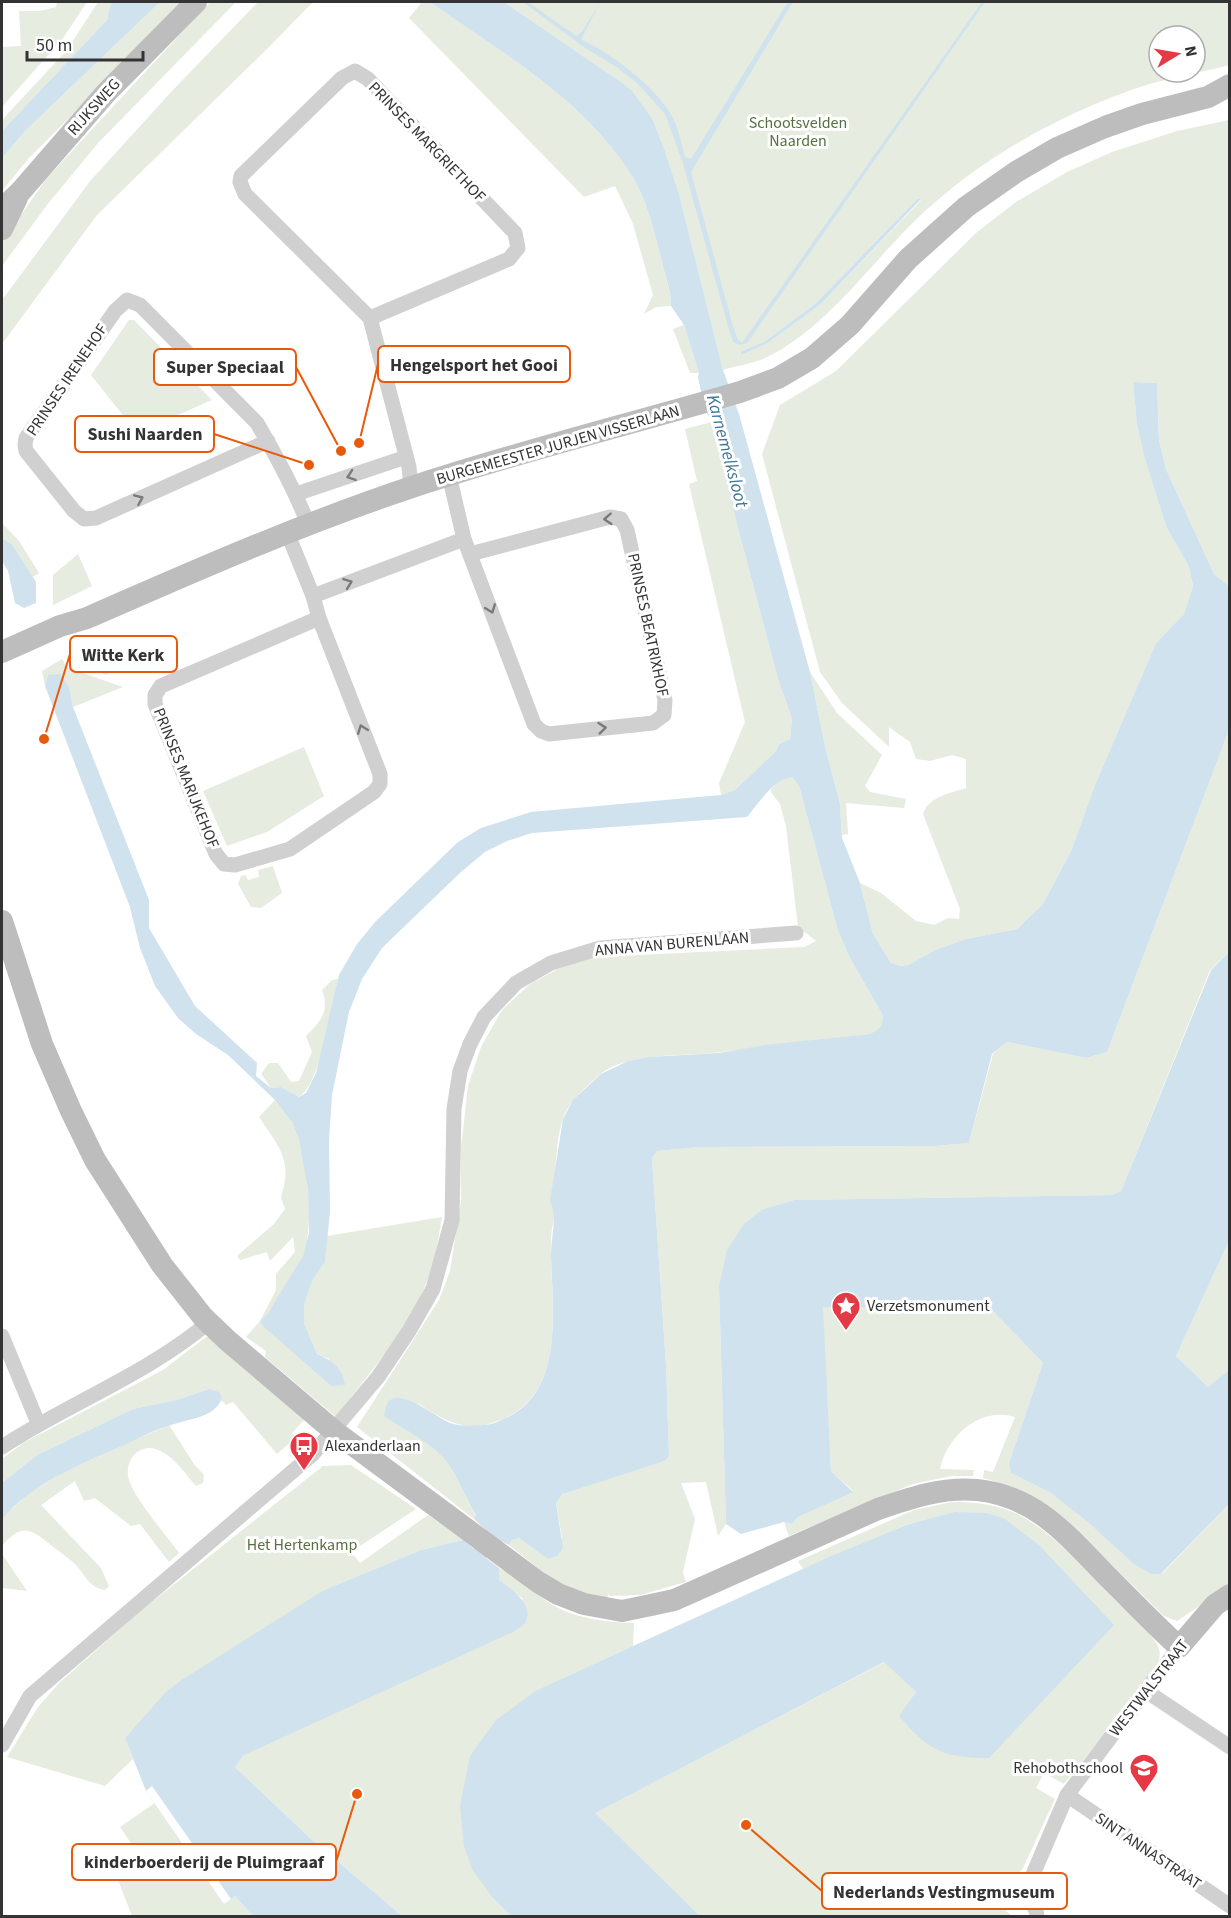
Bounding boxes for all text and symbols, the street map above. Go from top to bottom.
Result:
scale bar [27,24,142,62]
north arrow [1147,24,1207,84]
text: 50 m [36,33,72,58]
text: N [1179,44,1203,59]
street label: RIJKSWEG [63,74,125,140]
street label: PRINSES MARGRIETHOF [364,77,491,207]
park label: Schootsvelden Naarden [749,112,847,152]
street label: PRINSES IRENEHOF [21,320,113,440]
callout: Hengelsport het Gooi [378,346,570,382]
callout: Super Speciaal [154,349,296,385]
text: Hengelsport het Gooi [390,353,558,378]
text: Super Speciaal [166,355,284,380]
water label: Karnemelksloot [700,392,754,511]
street label: BURGEMEESTER JURJEN VISSERLAAN [434,400,682,490]
callout: Sushi Naarden [75,416,214,452]
text: Sushi Naarden [88,422,202,447]
one-way arrow [346,468,357,481]
one-way arrow [132,494,143,506]
one-way arrow [604,513,613,526]
street label: PRINSES BEATRIXHOF [622,551,674,699]
one-way arrow [342,577,352,590]
one-way arrow [483,603,496,614]
callout: Witte Kerk [70,636,177,672]
text: Witte Kerk [82,643,165,668]
street label: PRINSES MARIJKEHOF [148,705,224,851]
one-way arrow [597,723,607,735]
one-way arrow [357,724,370,735]
street label: ANNA VAN BURENLAAN [594,926,750,962]
place icon: Verzetsmonument [830,1290,862,1332]
place label: Verzetsmonument [867,1295,990,1317]
bus stop icon: Alexanderlaan [288,1430,320,1472]
place label: Alexanderlaan [325,1435,421,1457]
park label: Het Hertenkamp [247,1534,357,1556]
street label: WESTWALSTRAAT [1104,1635,1194,1741]
school or university icon: Rehobothschool [1128,1752,1160,1794]
place label: Rehobothschool [1013,1757,1123,1779]
street label: SINT ANNASTRAAT [1091,1807,1206,1895]
callout: kinderboerderij de Pluimgraaf [72,1844,336,1880]
text: kinderboerderij de Pluimgraaf [84,1850,325,1875]
callout: Nederlands Vestingmuseum [822,1873,1067,1909]
text: Nederlands Vestingmuseum [833,1880,1055,1905]

